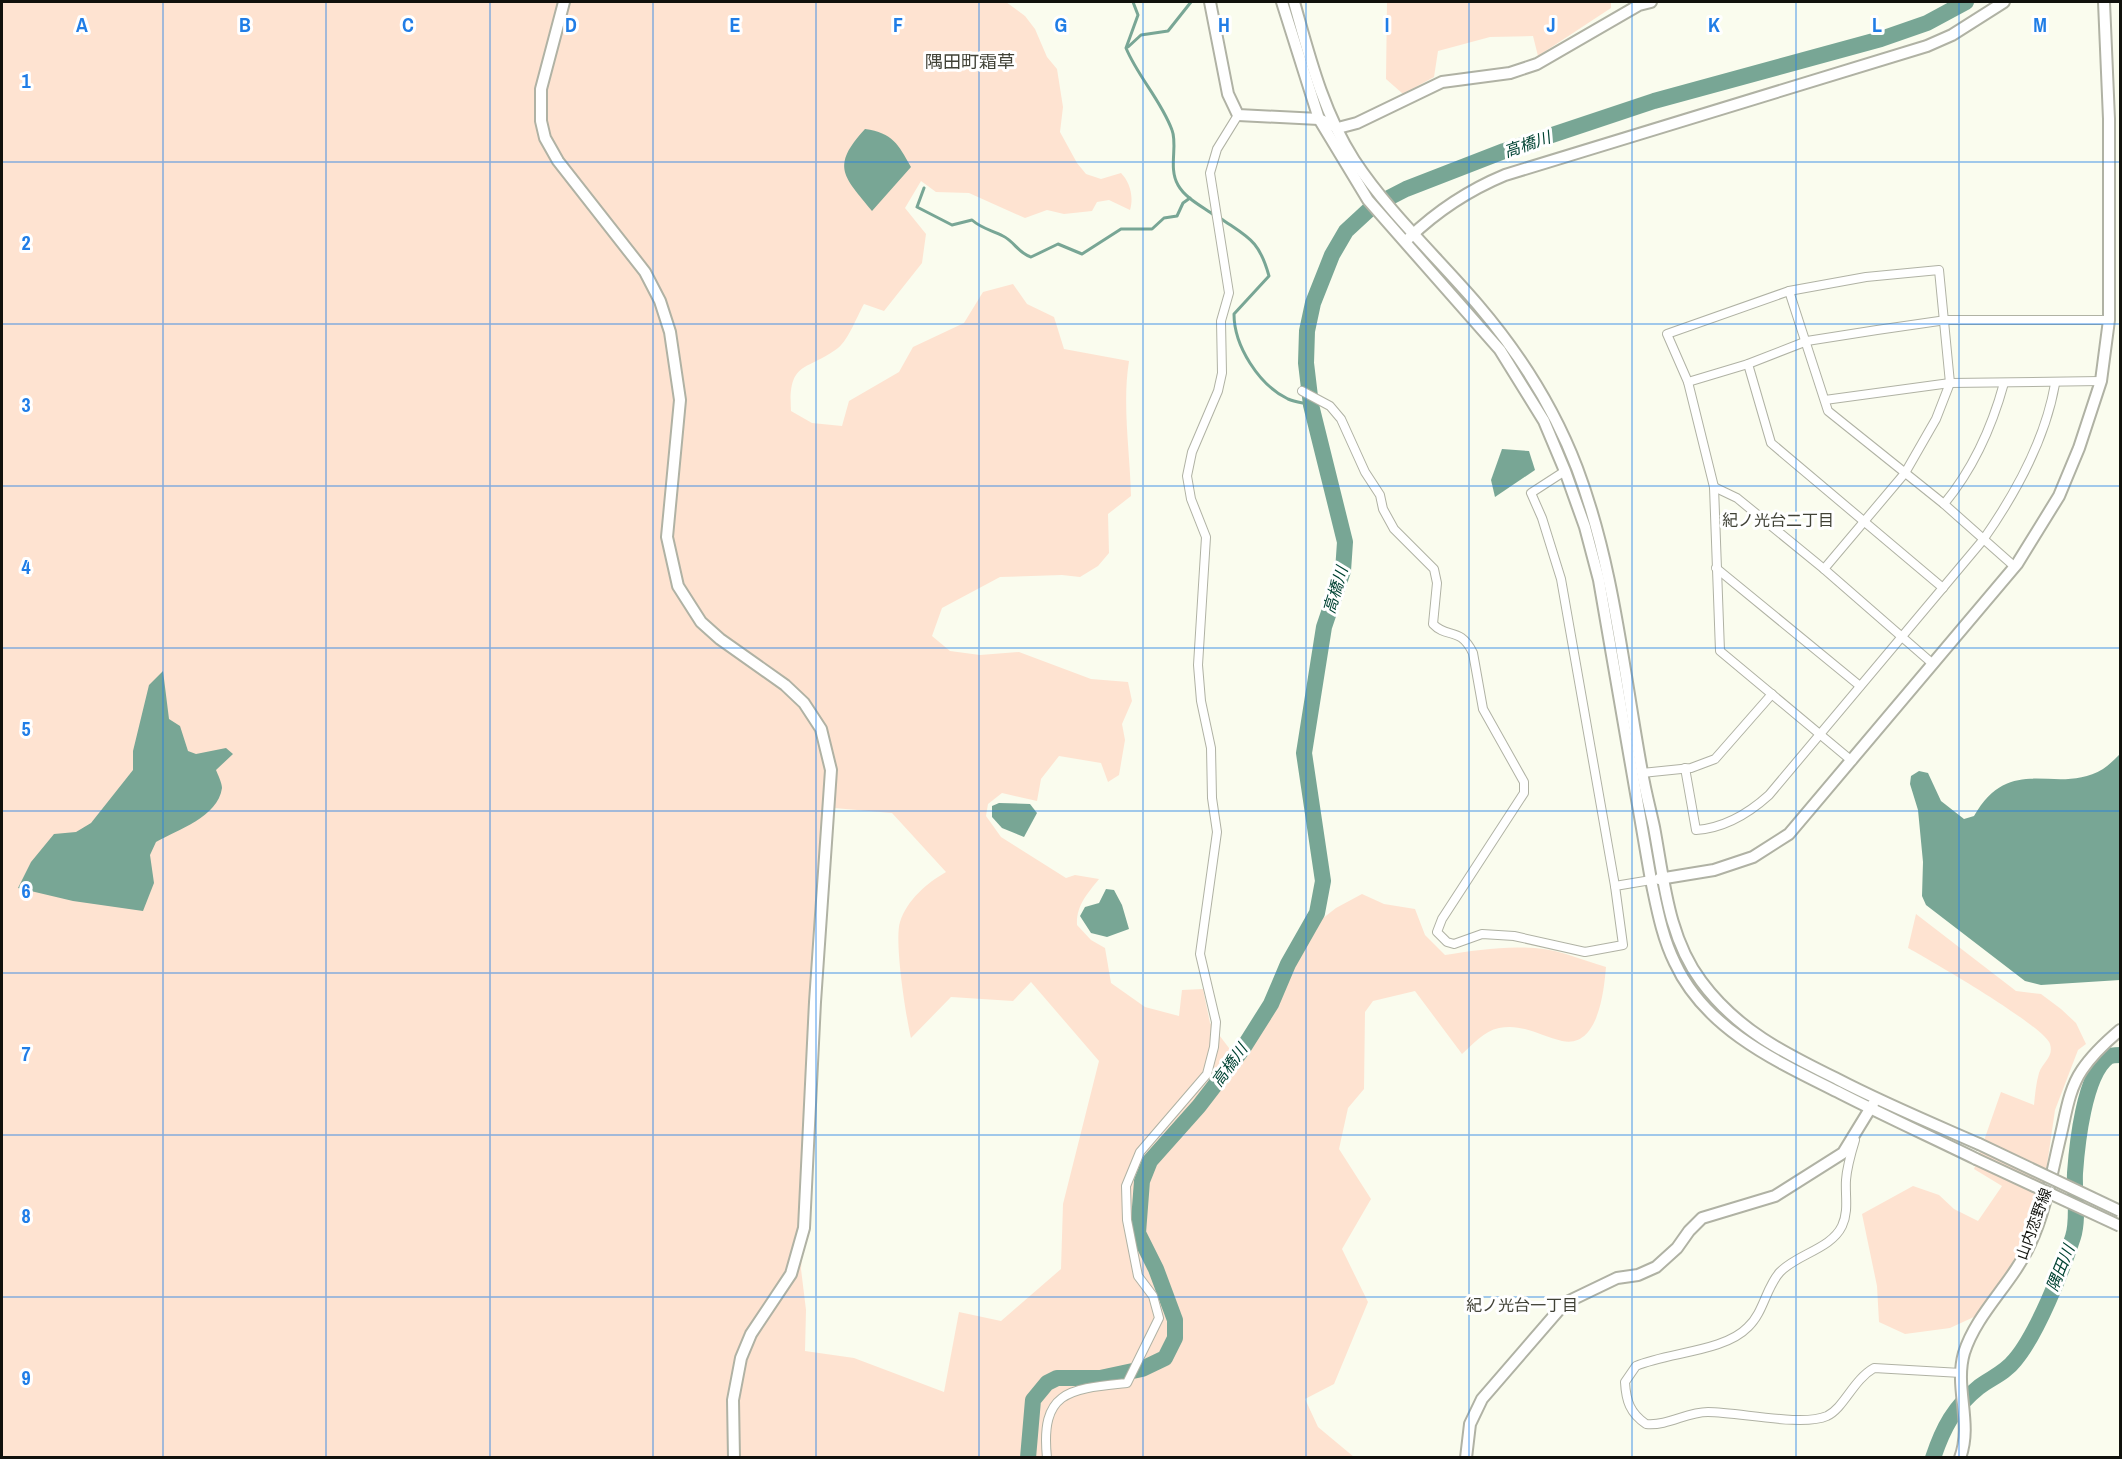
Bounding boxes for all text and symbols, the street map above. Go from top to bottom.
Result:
text: A [76,11,88,38]
text: B [239,11,251,38]
text: C [402,11,414,38]
text: D [565,11,577,38]
text: E [730,11,741,38]
text: F [893,11,903,38]
text: G [1055,11,1067,38]
text: H [1218,11,1230,38]
text: I [1385,11,1389,38]
text: J [1546,11,1556,38]
text: K [1708,11,1720,38]
text: L [1872,11,1882,38]
text: M [2033,11,2047,38]
district label: 隅田町霜草 [925,49,1015,74]
text: 1 [21,67,31,94]
water label: 高橋川 [1501,125,1555,162]
text: 2 [21,229,31,256]
text: 3 [21,391,31,418]
district label: 紀ノ光台二丁目 [1722,509,1834,531]
text: 4 [21,553,31,580]
water label: 高橋川 [1317,562,1353,616]
text: 5 [21,715,31,742]
text: 6 [21,877,31,904]
water label: 高橋川 [1206,1038,1253,1091]
text: 7 [21,1040,31,1067]
street label: 山内恋野線 [2011,1185,2056,1263]
text: 8 [21,1202,31,1229]
water label: 隅田川 [2041,1240,2080,1294]
district label: 紀ノ光台一丁目 [1466,1294,1578,1316]
text: 9 [21,1364,31,1391]

